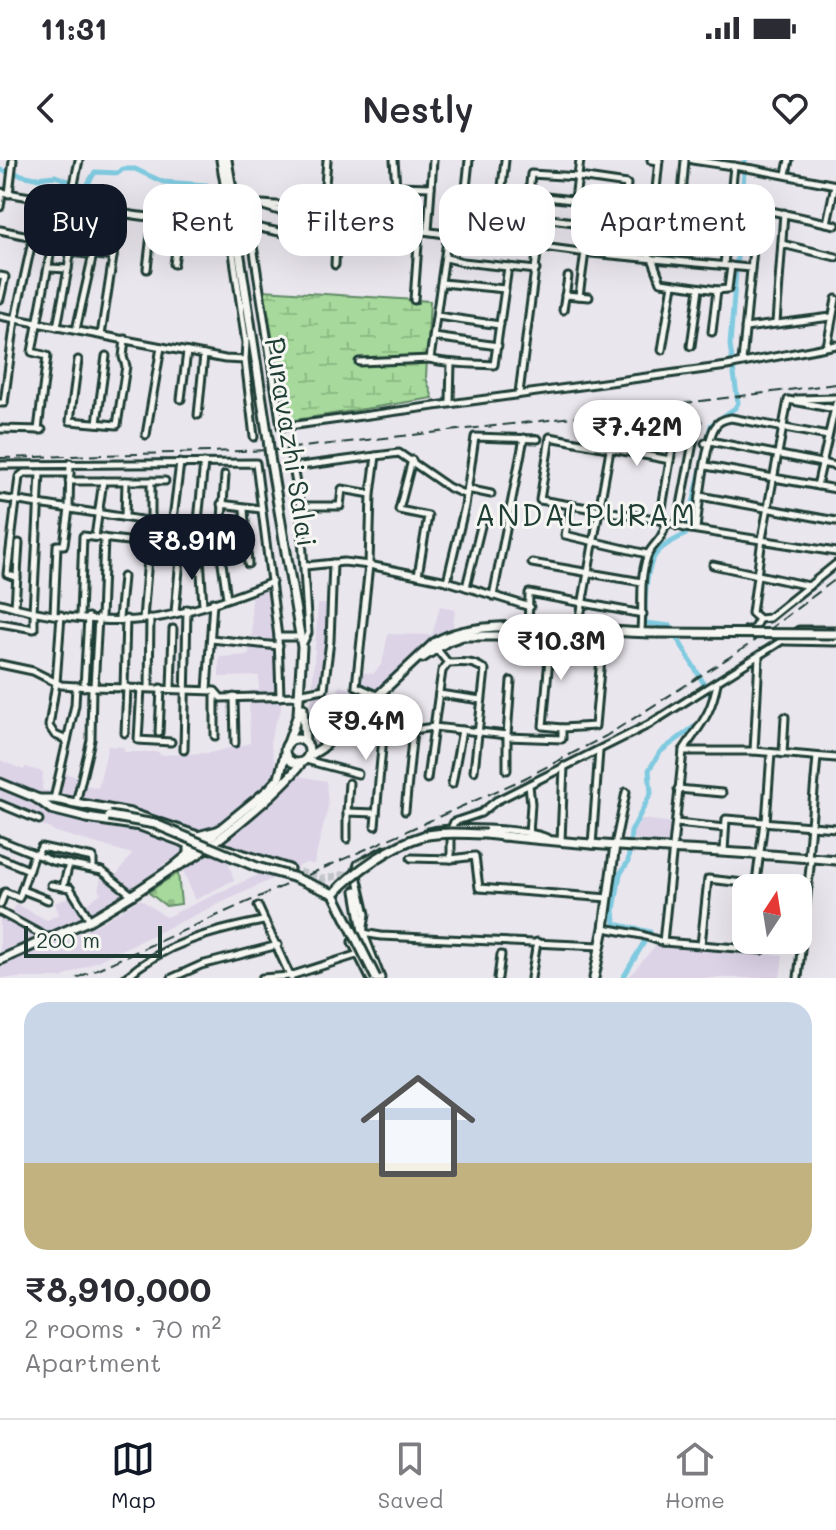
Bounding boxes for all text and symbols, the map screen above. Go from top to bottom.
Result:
text: 11:31 [40,8,107,48]
text: Nestly [362,85,474,132]
icon: back [24,86,68,130]
icon: heart [768,86,812,130]
chip: Buy [24,184,127,256]
chip: Rent [143,184,262,256]
chip: Filters [278,184,423,256]
chip: New [439,184,555,256]
chip: Apartment [571,184,775,256]
street label: Puravazhi Salai [258,335,326,549]
pin: ₹7.42M [572,400,702,468]
text: ₹7.42M [591,409,683,443]
district label: ANDALPURAM [475,494,697,534]
pin: ₹8.91M [127,514,257,582]
text: ₹8.91M [147,523,237,557]
pin: ₹10.3M [496,614,626,682]
text: ₹10.3M [516,623,606,657]
pin: ₹9.4M [310,694,422,762]
text: ₹9.4M [327,703,405,737]
north arrow [732,874,812,954]
map controls [732,874,812,954]
scale bar [24,922,162,958]
text: 200 m [36,925,100,954]
icon: home [346,1054,490,1198]
text: ₹8,910,000 [24,1266,211,1311]
text: 2 rooms · 70 m² [24,1311,221,1345]
text: Apartment [24,1345,161,1379]
tab: Map [111,1437,156,1514]
tab: Saved [378,1437,443,1514]
tab: Home [665,1437,725,1514]

